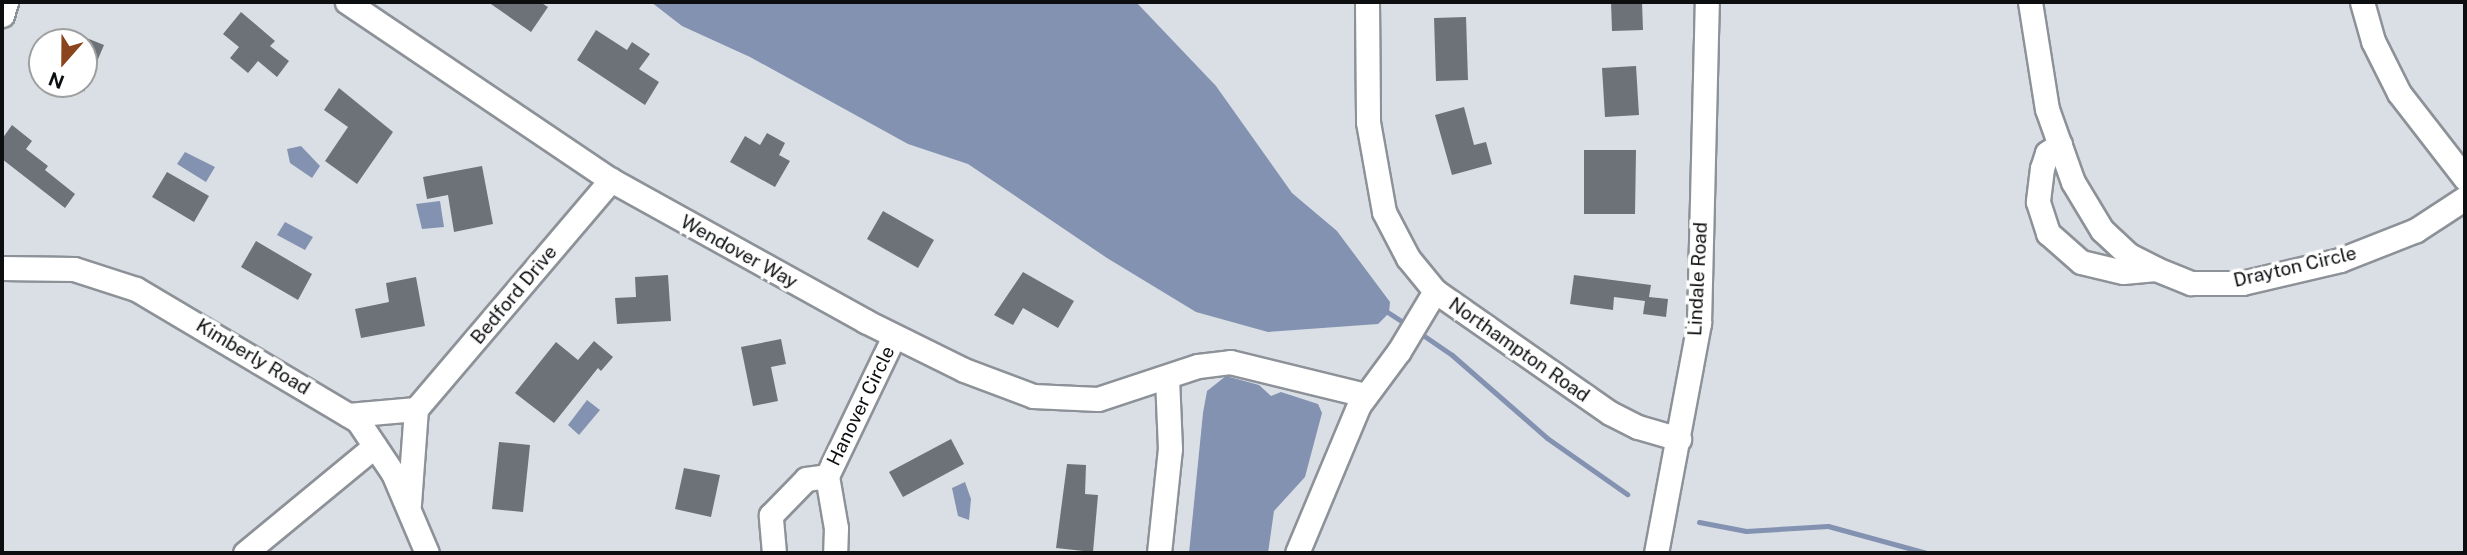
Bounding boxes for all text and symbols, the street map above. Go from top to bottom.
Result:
north arrow [28,28,98,98]
text: N [45,68,67,94]
street label: Wendover Way [676,210,802,294]
street label: Lindale Road [1684,221,1712,337]
street label: Bedford Drive [466,241,562,349]
street label: Drayton Circle [2231,242,2359,292]
street label: Northampton Road [1444,293,1594,407]
street label: Kimberly Road [192,314,314,400]
street label: Hanover Circle [822,343,900,469]

